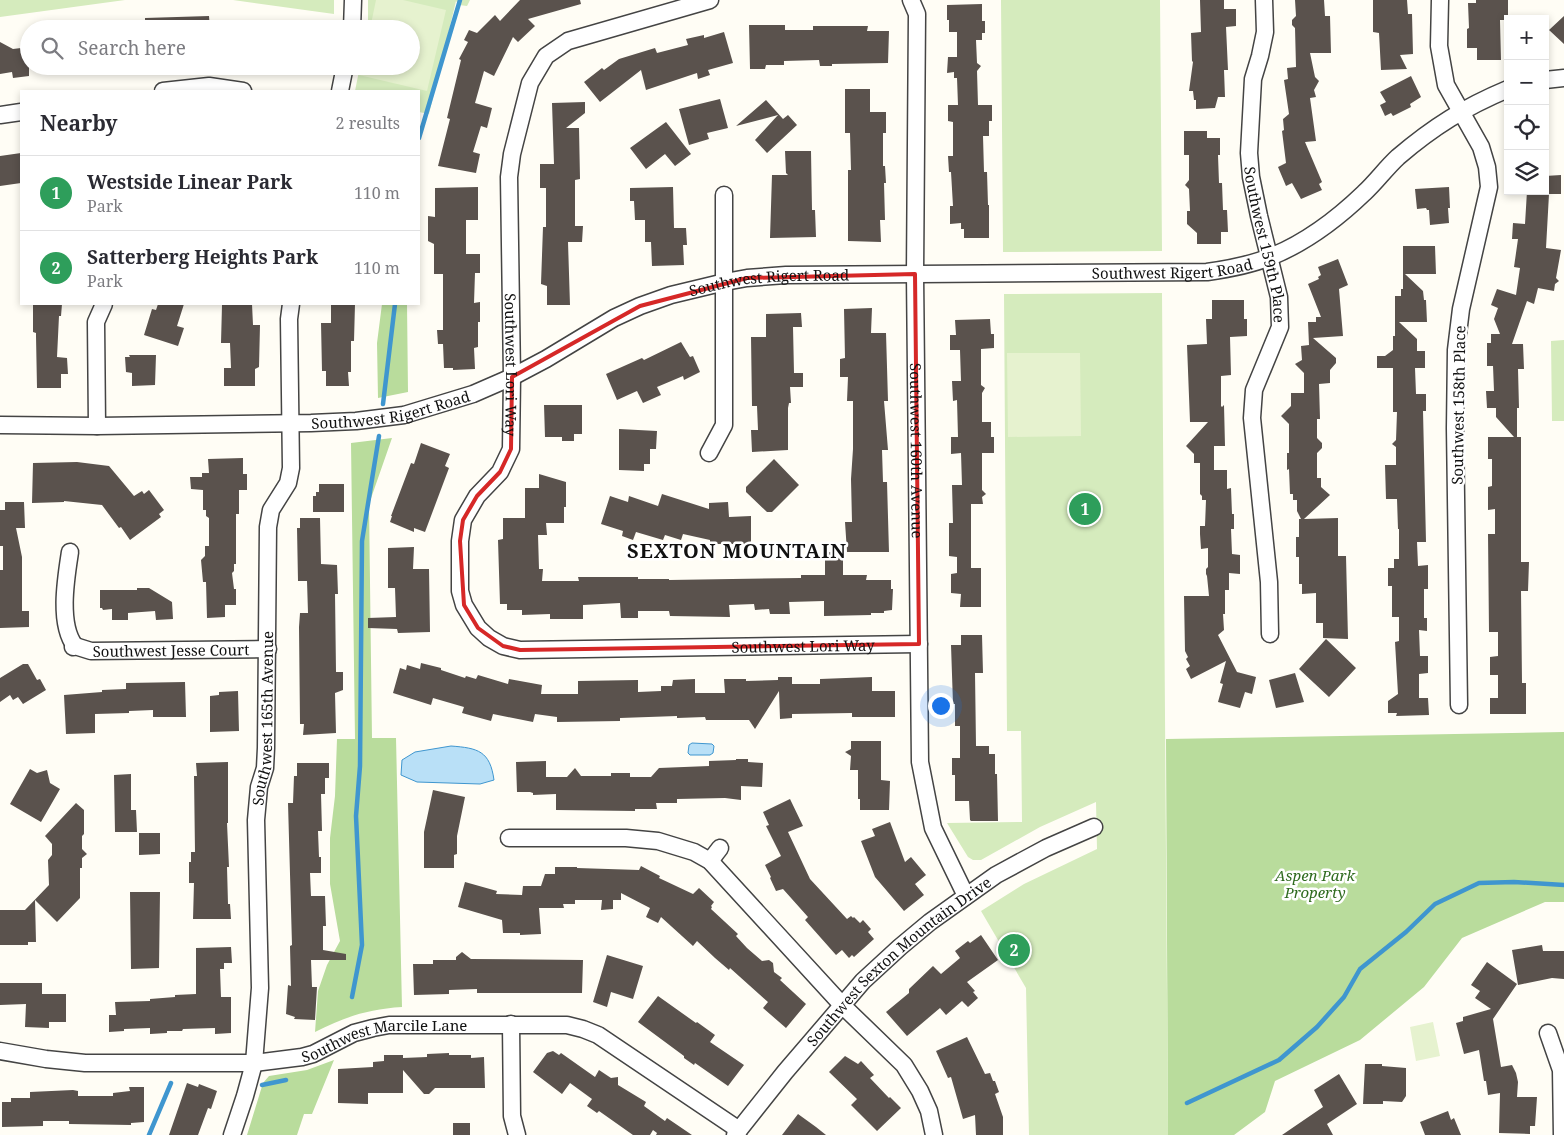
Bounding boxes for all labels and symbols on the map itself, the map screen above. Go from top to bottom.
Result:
street label: Southwest 159th Place [1240,166,1290,323]
street label: Southwest Rigert Road [1092,253,1255,283]
street label: Southwest Rigert Road [687,265,849,300]
street label: Southwest Lori Way [501,293,522,437]
street label: Southwest 158th Place [1447,325,1469,485]
street label: Southwest 160th Avenue [906,363,928,539]
street label: Southwest Rigert Road [311,386,472,433]
pin: 1 [1069,490,1101,528]
district label: SEXTON MOUNTAIN [627,537,847,564]
street label: Southwest 165th Avenue [247,631,277,806]
street label: Southwest Lori Way [731,635,875,657]
street label: Southwest Jesse Court [93,639,249,661]
your location [928,693,954,719]
park label: Aspen Park Property [1274,865,1355,902]
street label: Southwest Sexton Mountain Drive [802,872,995,1050]
pin: 2 [998,931,1030,969]
street label: Southwest Marcile Lane [299,1015,467,1067]

